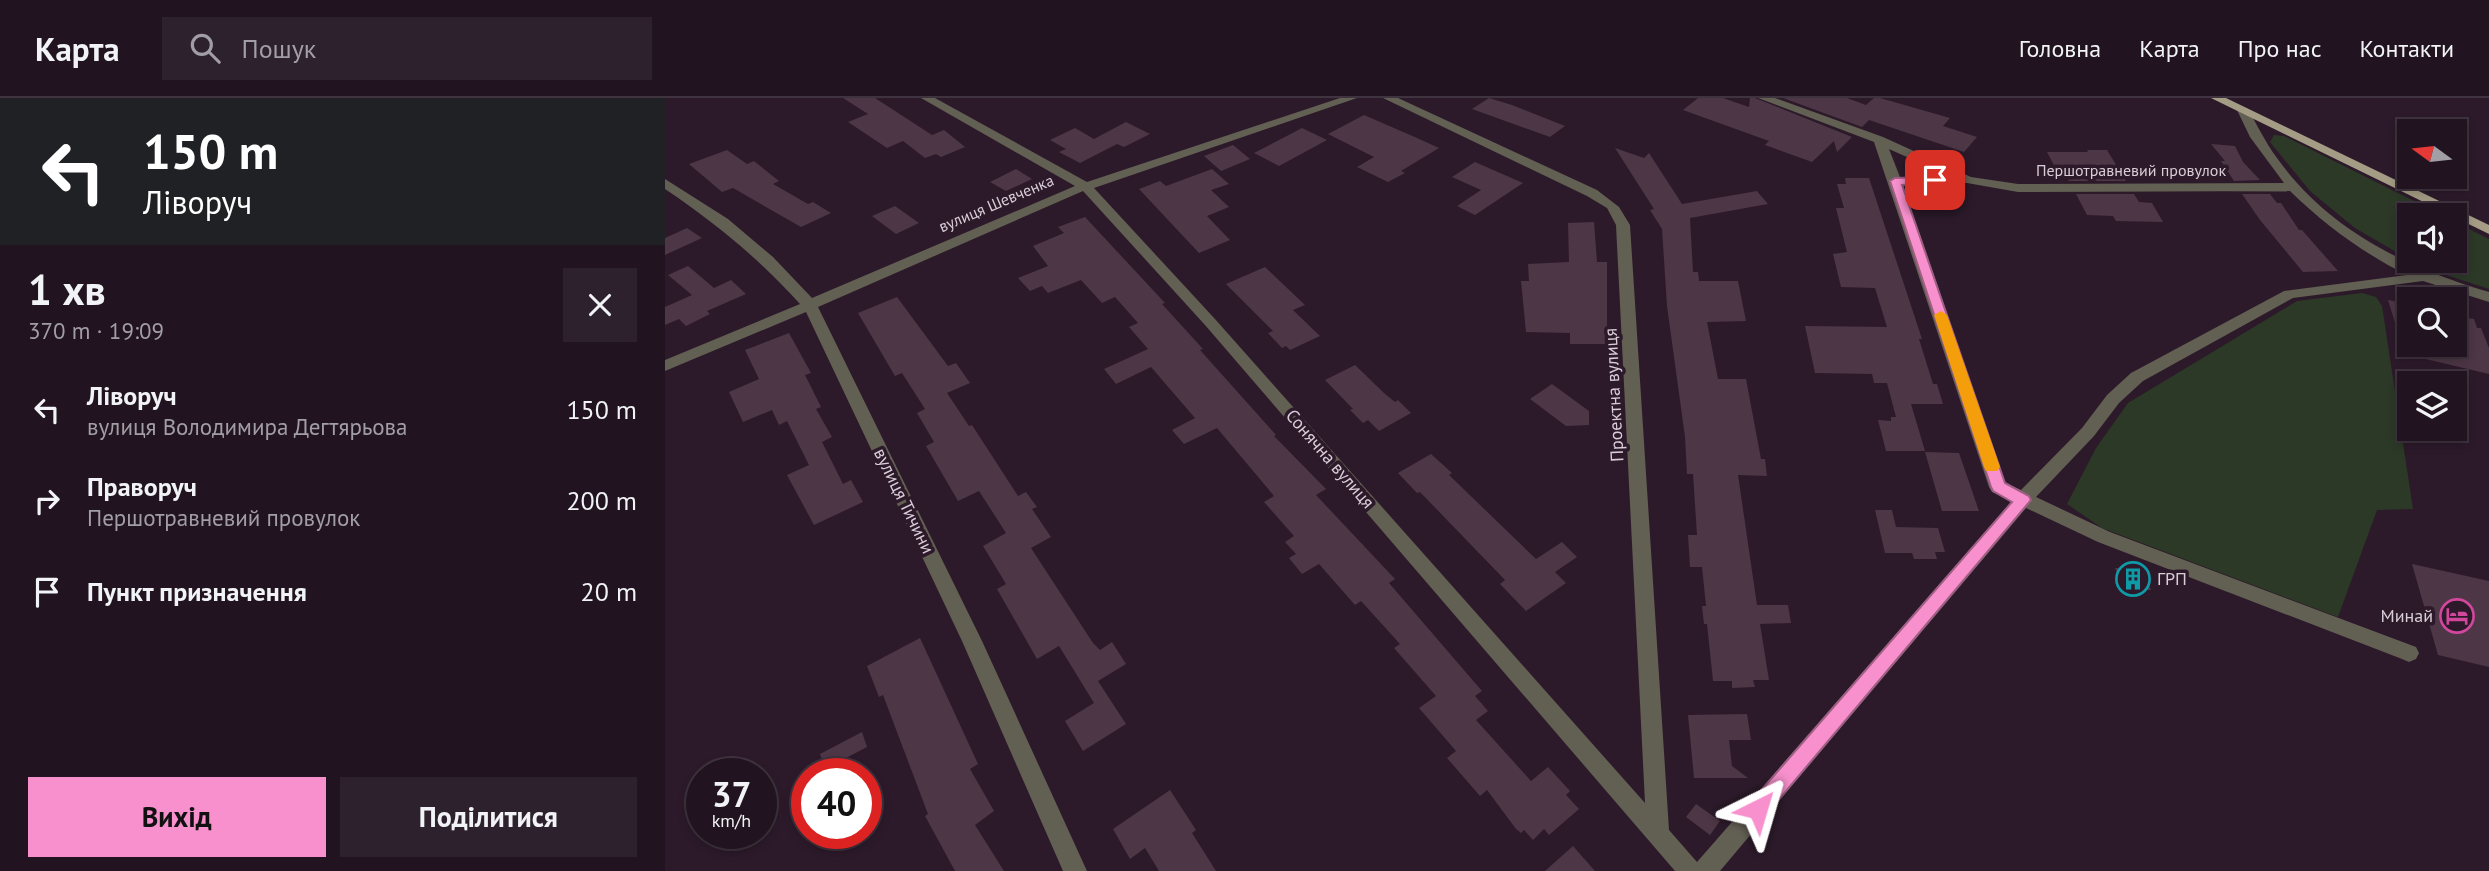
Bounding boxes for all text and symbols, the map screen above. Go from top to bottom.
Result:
search box [162,17,652,80]
text: Карта [35,27,120,70]
icon: search [186,29,224,67]
text: Пошук [242,32,316,65]
text: Головна [2019,33,2101,64]
text: Карта [2139,33,2200,64]
text: Про нас [2238,33,2322,64]
text: Контакти [2360,33,2454,64]
text: 150 m [143,119,278,183]
north arrow [2397,119,2467,189]
map controls [2397,119,2467,441]
icon: left [28,126,119,217]
pin [1905,150,1965,210]
street label: Першотравневий провулок [2036,160,2226,180]
icon: arrive [1916,161,1954,199]
street label: вулиця Шевченка [935,170,1057,236]
text: Ліворуч [143,181,252,223]
button: sound [2397,203,2467,273]
text: 1 хв [28,262,106,317]
button: close [563,268,637,342]
button: search [2397,287,2467,357]
text: 370 m · 19:09 [28,316,164,345]
street label: Проектна вулиця [1599,328,1628,463]
button: layers [2397,371,2467,441]
text: Ліворуч [87,379,177,412]
icon: left [28,391,66,429]
text: 150 m [566,393,637,426]
street label: Сонячна вулиця [1281,404,1380,513]
text: вулиця Володимира Дегтярьова [87,412,407,441]
street label: вулиця Тичини [869,444,940,557]
text: Праворуч [87,470,197,503]
icon: right [28,482,66,520]
text: 200 m [566,484,637,517]
text: Першотравневий провулок [87,503,360,532]
building icon: ГРП [2114,560,2152,598]
place label: ГРП [2157,567,2187,590]
icon: arrive [28,573,66,611]
text: Пункт призначення [87,575,307,608]
text: 20 m [581,575,637,608]
hotel icon: Минай [2438,597,2476,635]
place label: Минай [2380,604,2433,627]
speed limit sign: 40 [791,758,882,849]
text: 37 [712,771,751,817]
position arrow [1721,772,1795,846]
button: Вихід [28,777,326,857]
button: Поділитися [340,777,637,857]
text: km/h [712,809,751,832]

